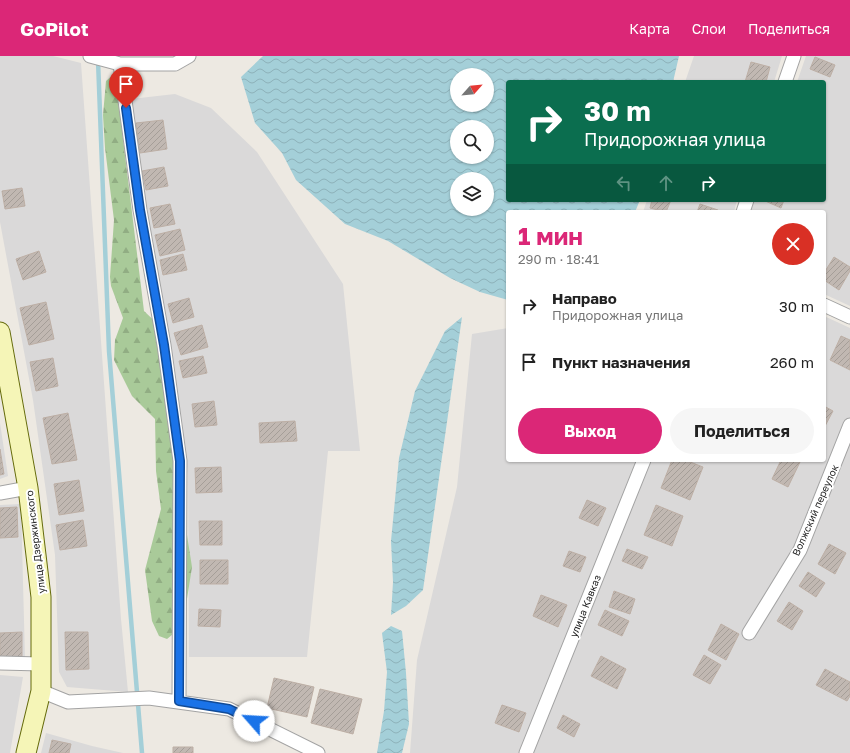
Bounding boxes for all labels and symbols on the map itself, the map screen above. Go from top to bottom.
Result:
pin [109,67,143,108]
north arrow [450,68,494,112]
street label: Волжский переулок [789,462,841,558]
street label: улица Дзержинского [23,490,47,594]
street label: улица Кавказ [567,573,603,639]
position arrow [233,700,275,742]

